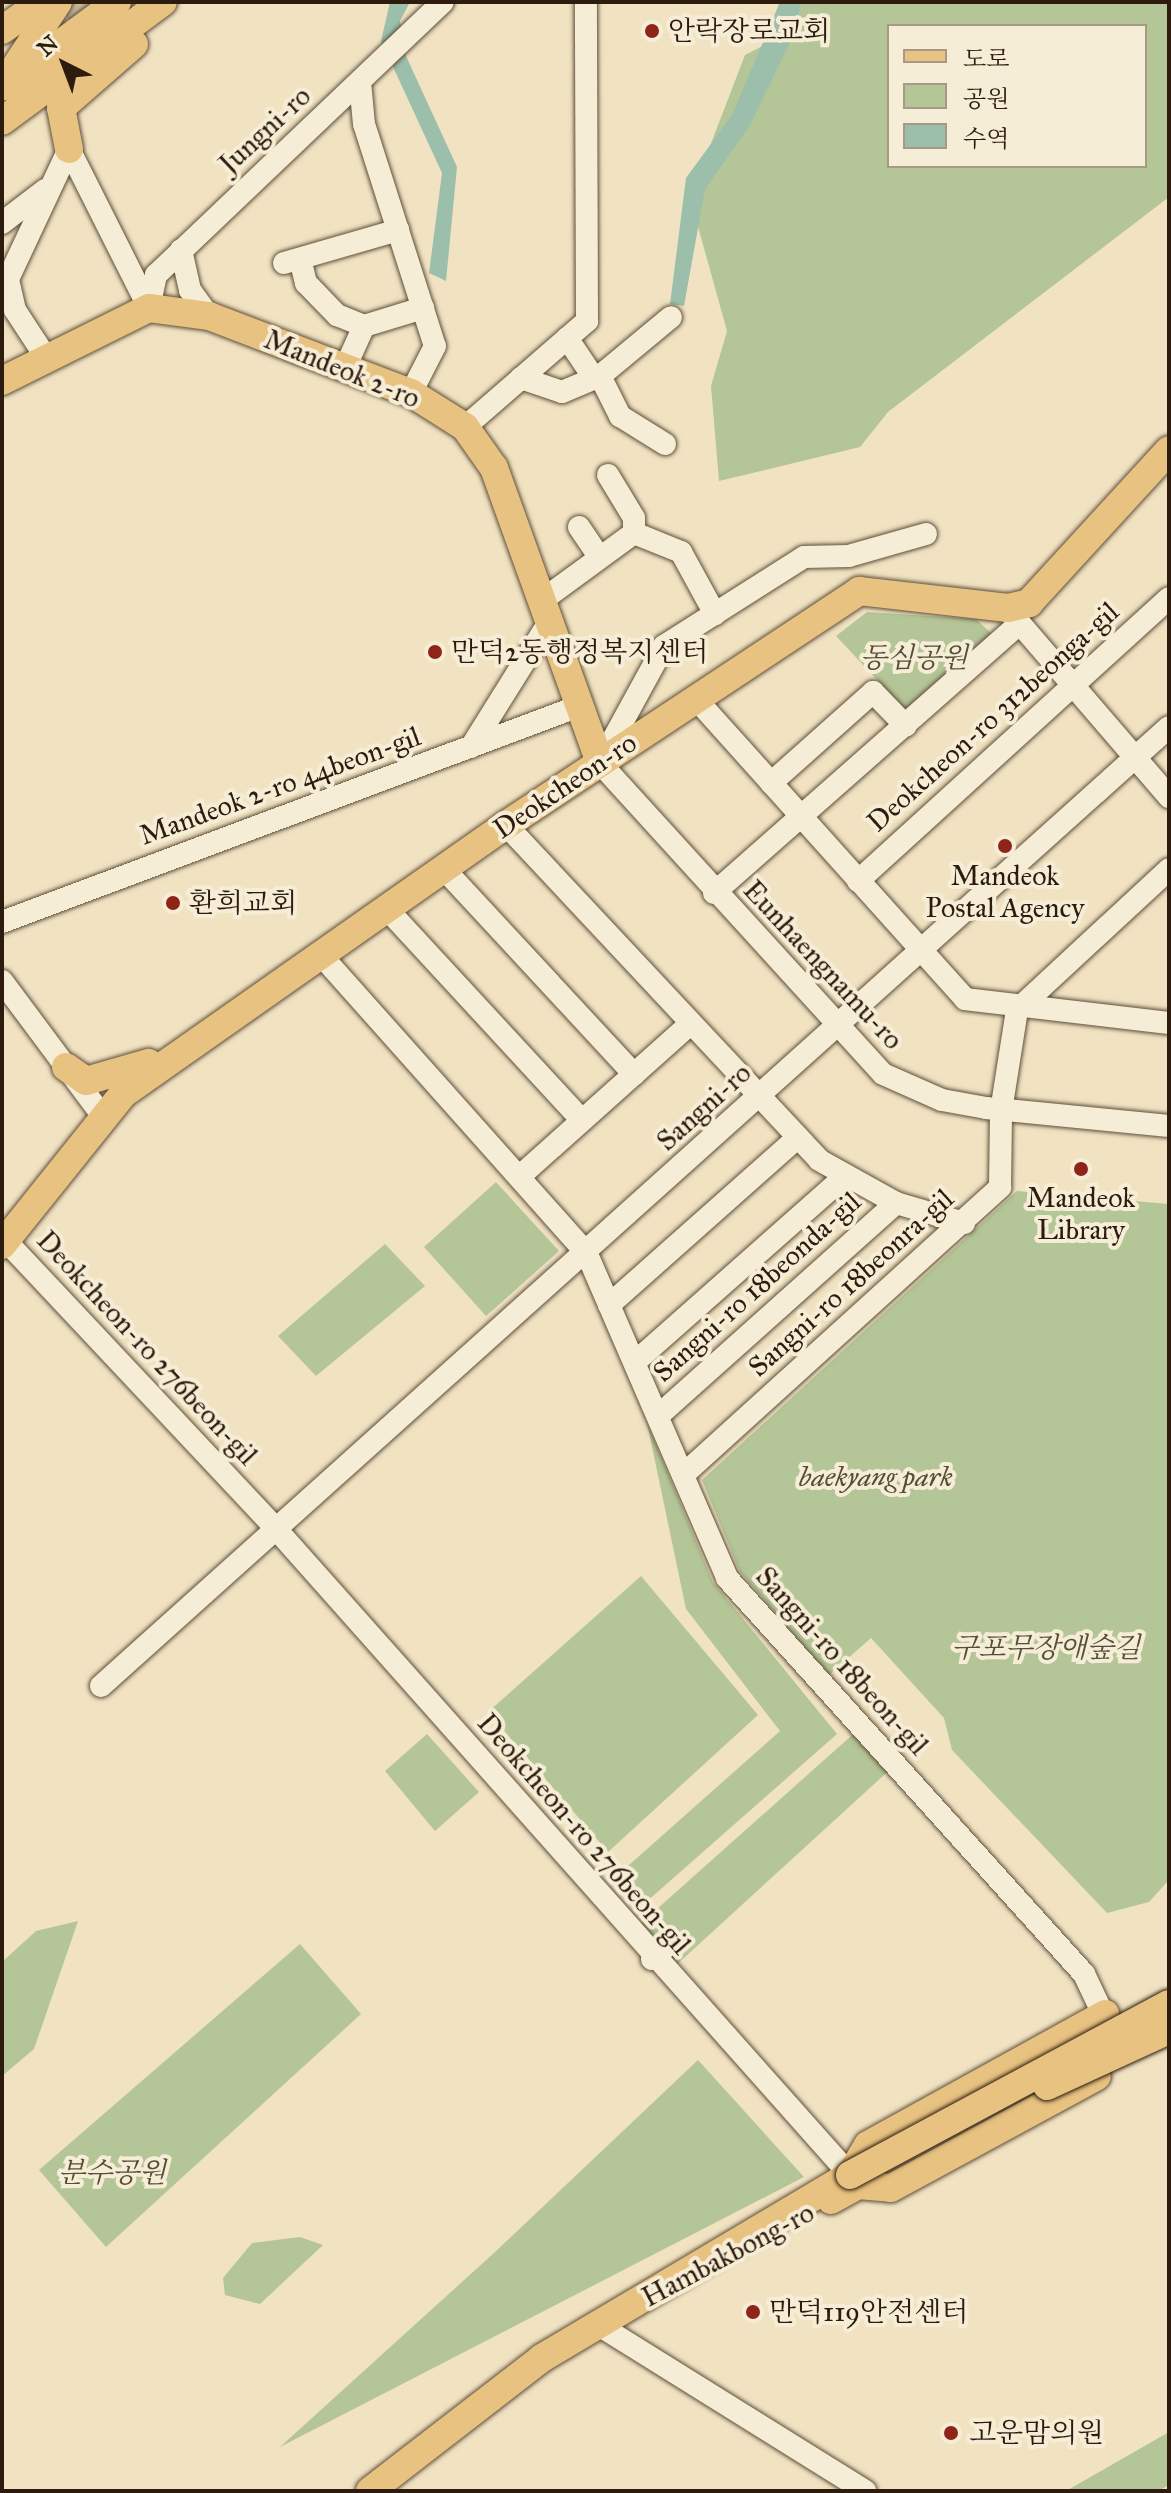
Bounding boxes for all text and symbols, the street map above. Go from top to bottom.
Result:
place label: 안락장로교회 [668,14,830,48]
marker: 안락장로교회 [643,22,661,40]
north arrow [24,24,104,104]
legend [887,24,1147,168]
text: N [32,30,64,62]
text: 도로 [963,44,1009,74]
street label: Jungni-ro [212,79,318,181]
text: 공원 [963,84,1009,114]
text: 수역 [963,124,1009,154]
street label: Mandeok 2-ro [259,323,425,415]
street label: Deokcheon-ro 312beonga-gil [860,595,1126,839]
place label: 만덕2동행정복지센터 [451,635,708,669]
park label: 동심공원 [860,641,968,675]
marker: 만덕2동행정복지센터 [426,643,444,661]
street label: Mandeok 2-ro 44beon-gil [135,720,425,852]
street label: Deokcheon-ro [487,726,643,846]
marker: Mandeok Postal Agency [996,837,1014,855]
place label: Mandeok Postal Agency [926,859,1084,925]
street label: Eunhaengnamu-ro [736,874,910,1056]
place label: 환희교회 [189,886,297,920]
marker: 환희교회 [164,894,182,912]
street label: Sangni-ro [650,1056,758,1158]
marker: Mandeok Library [1072,1160,1090,1178]
place label: Mandeok Library [1027,1181,1135,1247]
street label: Sangni-ro 18beonra-gil [742,1182,960,1384]
street label: Sangni-ro 18beonda-gil [646,1185,868,1389]
street label: Deokcheon-ro 276beon-gil [30,1224,264,1472]
park label: baekyang park [799,1460,953,1494]
street label: Sangni-ro 18beon-gil [749,1560,935,1762]
park label: 구포무장애숲길 [951,1631,1141,1665]
street label: Deokcheon-ro 276beon-gil [470,1707,698,1961]
park label: 분수공원 [58,2156,166,2190]
street label: Hambakbong-ro [636,2196,820,2314]
place label: 만덕119안전센터 [769,2295,968,2329]
marker: 만덕119안전센터 [744,2303,762,2321]
place label: 고운맘의원 [969,2416,1104,2450]
marker: 고운맘의원 [940,2422,962,2444]

